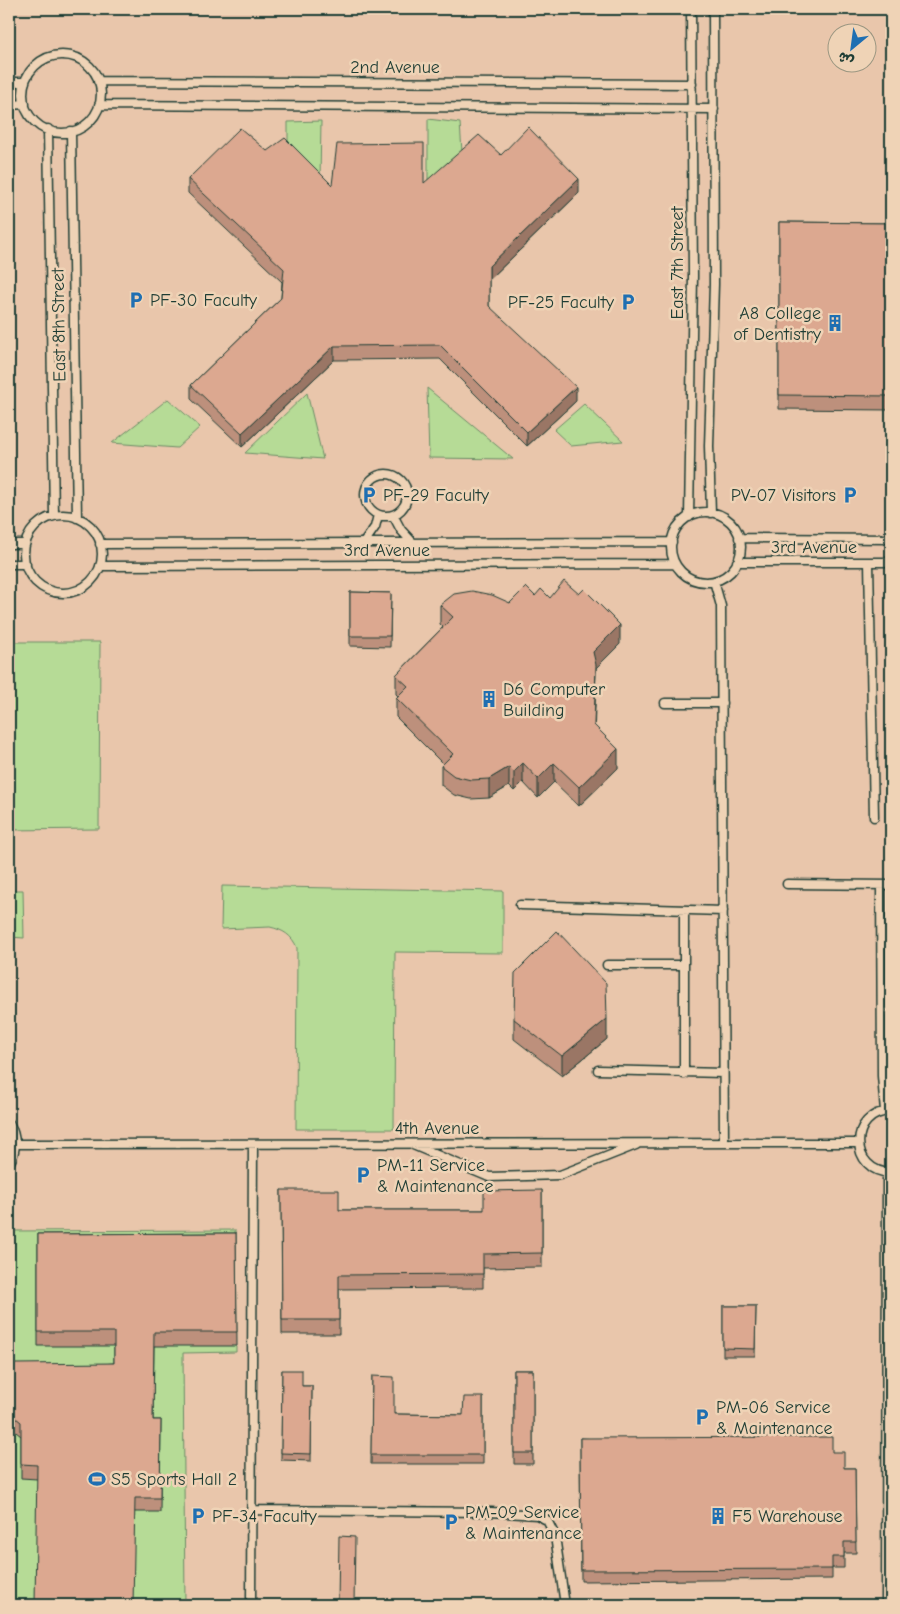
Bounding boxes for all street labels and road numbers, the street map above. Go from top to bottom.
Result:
street label: 2nd Avenue [350,57,440,78]
street label: East 7th Street [667,206,688,320]
street label: East 8th Street [47,267,70,382]
street label: 3rd Avenue [771,537,857,558]
street label: 3rd Avenue [344,540,430,561]
street label: 4th Avenue [395,1118,479,1139]

